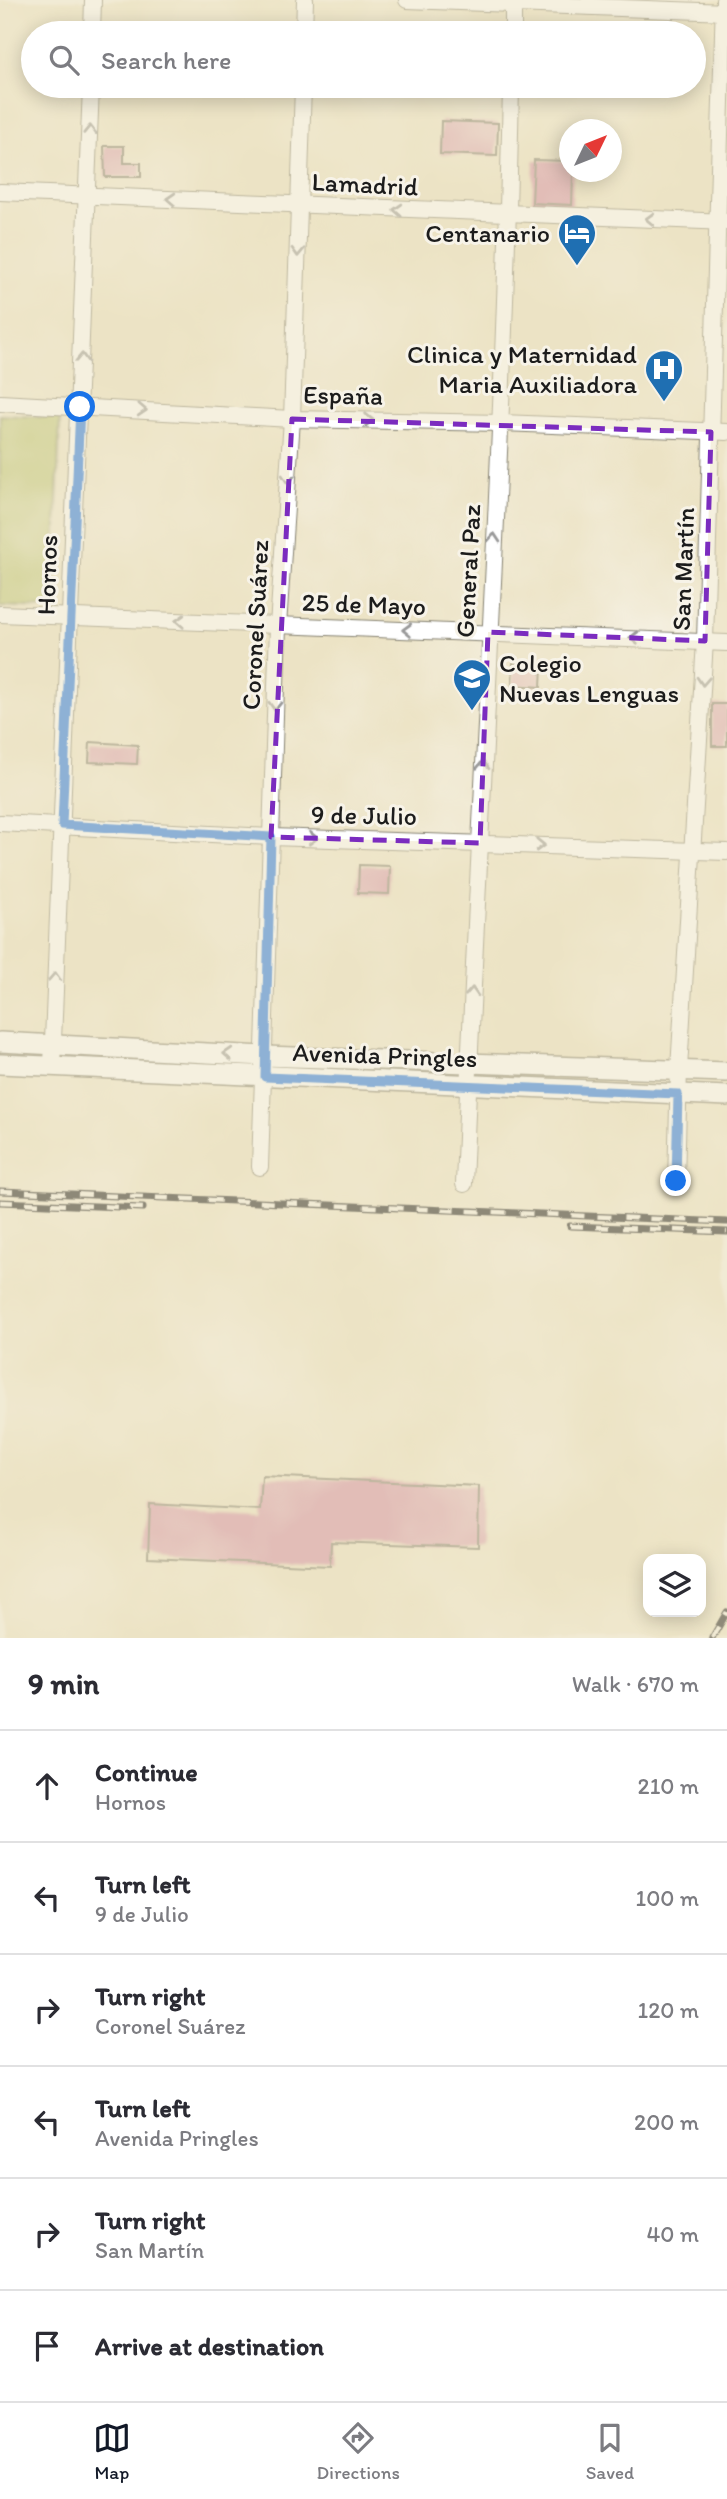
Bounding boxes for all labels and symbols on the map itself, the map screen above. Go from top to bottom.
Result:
north arrow [559,119,622,182]
one-way arrow [83,125,98,136]
street label: Lamadrid [311,165,420,203]
one-way arrow [165,192,176,207]
one-way arrow [392,202,403,217]
hotel icon: Centanario [556,212,598,267]
one-way arrow [644,212,655,227]
place label: Centanario [425,217,550,249]
one-way arrow [290,247,305,258]
place label: Clinica y Maternidad Maria Auxiliadora [407,338,637,400]
hospital icon: Clinica y Maternidad Maria Auxiliadora [643,348,685,403]
one-way arrow [74,352,89,363]
street label: España [303,378,383,412]
route start [64,391,95,422]
one-way arrow [136,402,147,417]
one-way arrow [364,412,375,428]
one-way arrow [280,474,295,485]
street label: General Paz [449,503,487,639]
street label: San Martín [665,506,701,631]
one-way arrow [487,532,502,543]
street label: Hornos [30,534,64,616]
street label: Coronel Suárez [235,539,275,711]
street label: 25 de Mayo [301,586,427,622]
one-way arrow [174,614,185,629]
one-way arrow [401,622,412,637]
one-way arrow [629,631,640,646]
place label: Colegio Nuevas Lenguas [499,647,679,709]
school or university icon: Colegio Nuevas Lenguas [451,657,493,712]
one-way arrow [696,676,711,687]
one-way arrow [267,702,283,712]
one-way arrow [476,759,491,770]
street label: 9 de Julio [311,798,417,832]
one-way arrow [308,831,319,846]
one-way arrow [535,837,546,852]
one-way arrow [47,971,62,982]
one-way arrow [464,986,479,997]
street label: Avenida Pringles [292,1036,478,1074]
one-way arrow [223,1047,234,1062]
route end [660,1165,691,1196]

